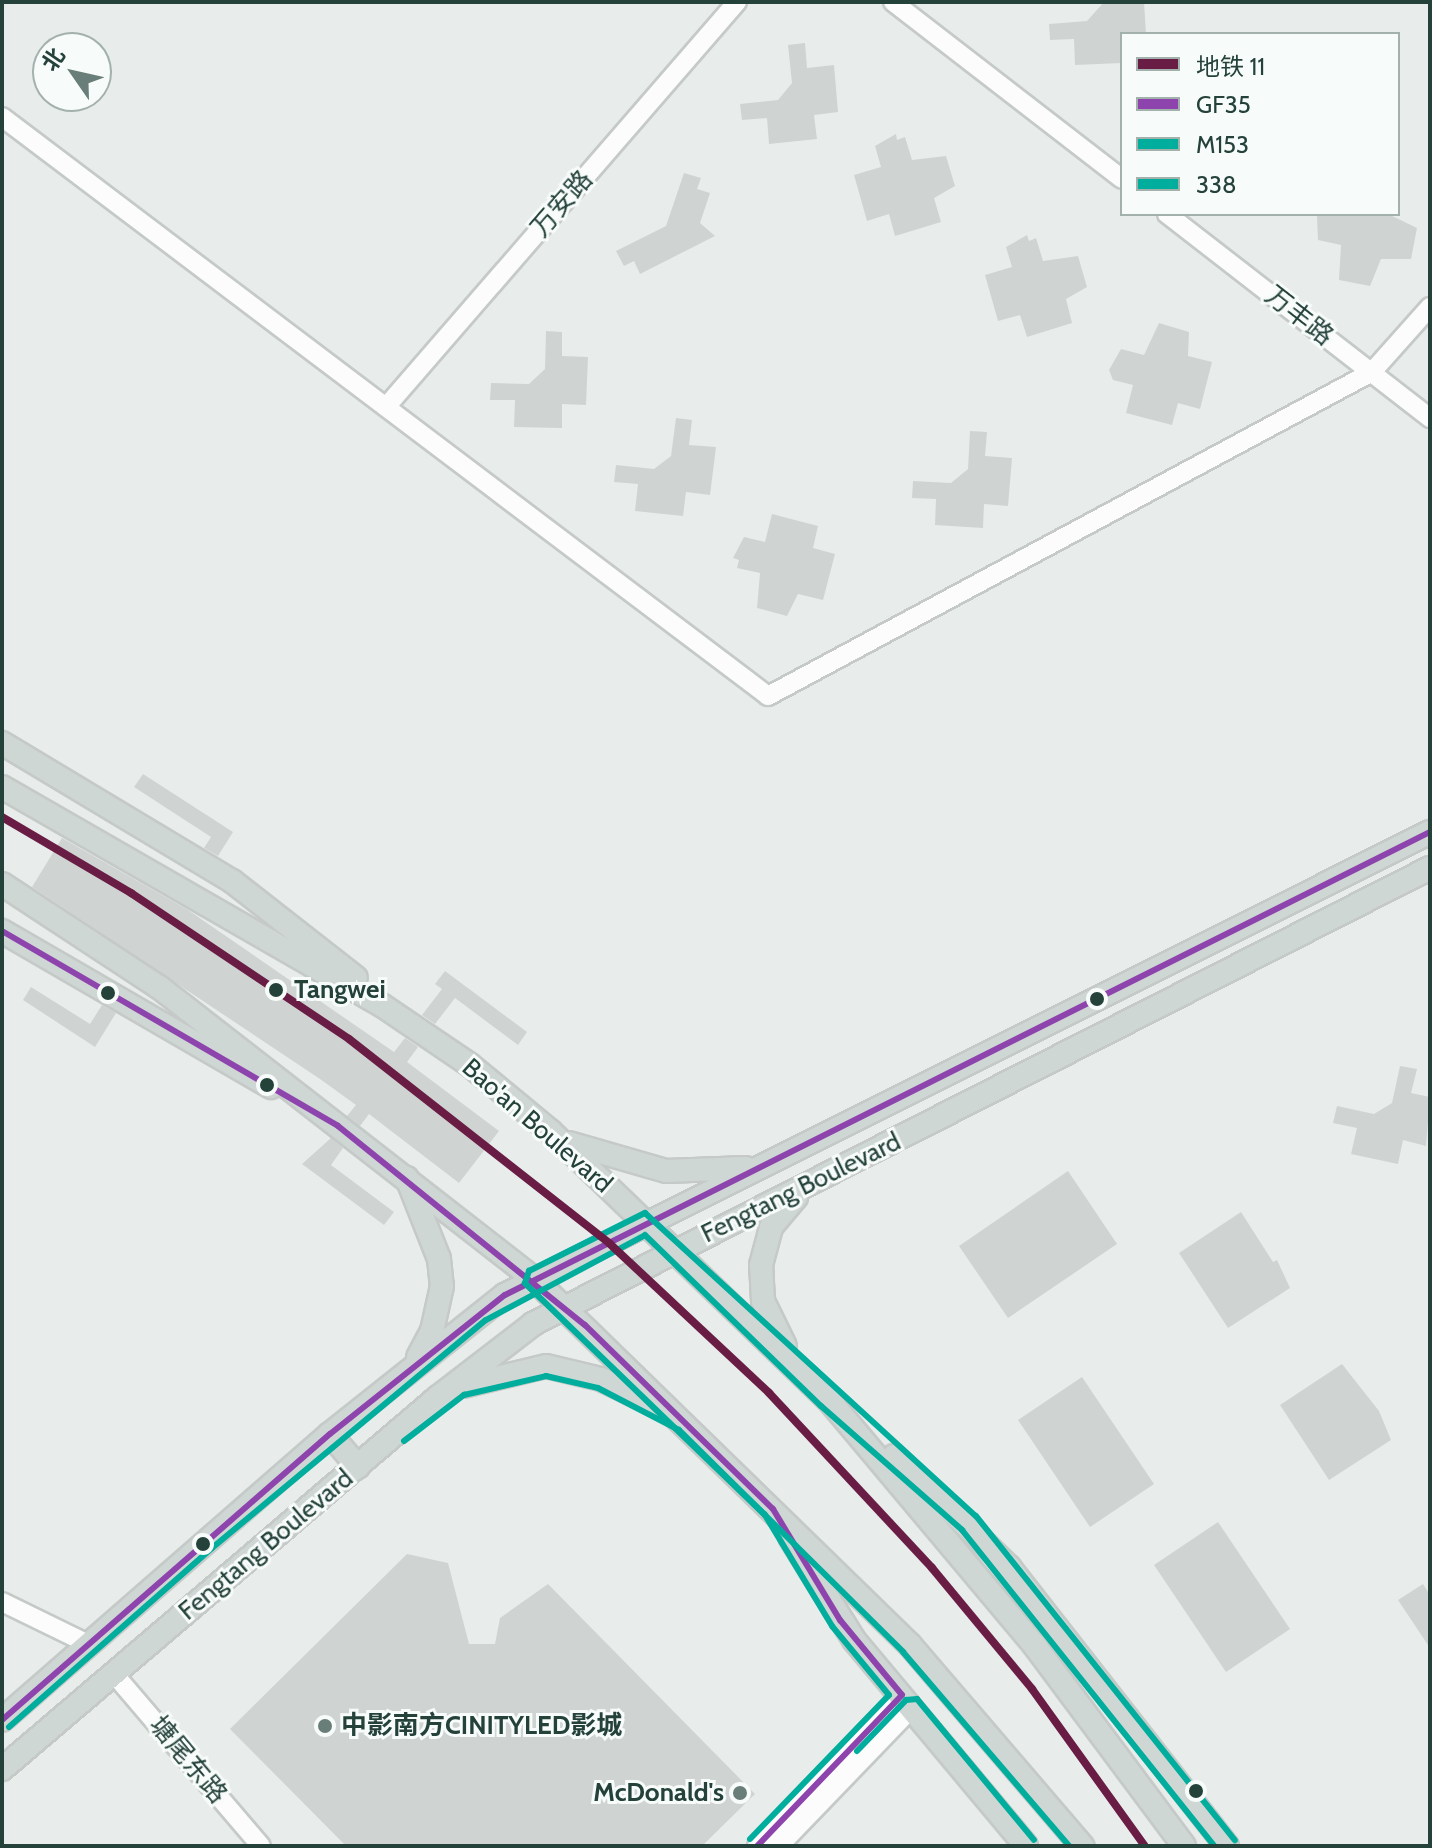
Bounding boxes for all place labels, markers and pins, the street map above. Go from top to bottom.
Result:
place label: Tangwei [294,974,386,1006]
marker: Tangwei [265,979,287,1001]
unlabelled marker [100,985,116,1001]
unlabelled marker [1089,991,1105,1007]
unlabelled marker [259,1077,275,1093]
unlabelled marker [195,1536,211,1552]
place label: 中影南方CINITYLED影城 [341,1710,622,1742]
marker: 中影南方CINITYLED影城 [316,1717,334,1735]
place label: McDonald's [593,1777,724,1809]
unlabelled marker [1188,1783,1204,1799]
marker: McDonald's [731,1784,749,1802]

